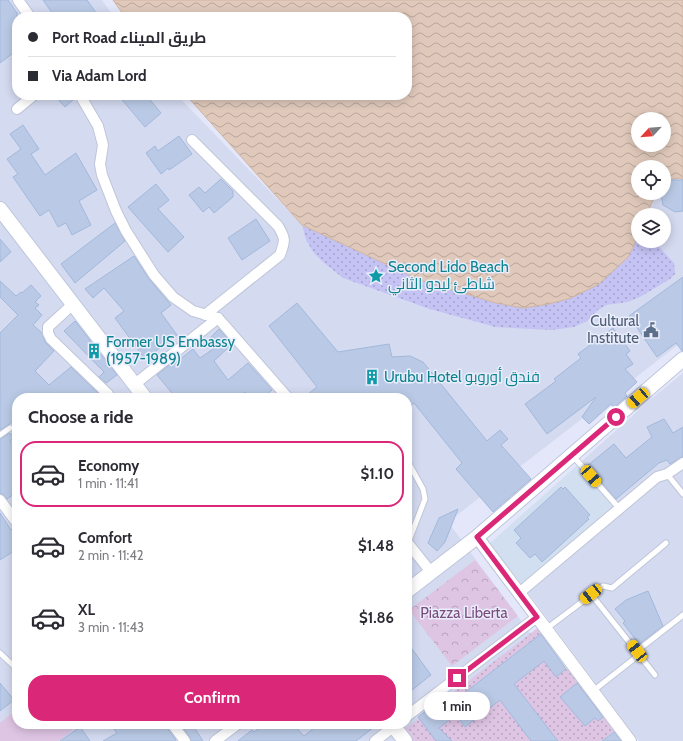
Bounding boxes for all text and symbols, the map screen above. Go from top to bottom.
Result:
text: Port Road طريق الميناء [52,29,206,47]
text: Via Adam Lord [52,67,147,85]
north arrow [631,112,671,152]
map controls [631,112,671,248]
button: locate [631,160,671,200]
button: layers [631,208,671,248]
place label: Second Lido Beach شاطئ ليدو الثاني [388,258,509,296]
place icon: Second Lido Beach شاطئ ليدو الثاني [367,267,385,285]
place label: Cultural Institute [587,312,639,347]
public building icon: Cultural Institute [642,321,660,339]
place label: Former US Embassy (1957-1989) [106,333,235,368]
building icon: Former US Embassy (1957-1989) [85,342,103,360]
place label: Urubu Hotel فندق أوروبو [384,367,540,387]
building icon: Urubu Hotel فندق أوروبو [363,368,381,386]
car [625,386,651,410]
text: Choose a ride [28,406,133,428]
route start [607,408,625,426]
icon: car [30,456,66,492]
text: Economy [78,457,139,475]
car [579,463,603,489]
text: $1.10 [361,465,394,483]
text: 1 min · 11:41 [78,475,138,491]
icon: car [30,528,66,564]
text: Comfort [78,529,132,547]
text: $1.48 [358,537,394,555]
text: 2 min · 11:42 [78,547,144,563]
car [578,582,604,606]
icon: car [30,600,66,636]
text: XL [78,601,95,619]
park label: Piazza Liberta [420,604,508,622]
text: $1.86 [359,609,394,627]
text: 3 min · 11:43 [78,619,144,635]
car [625,638,649,664]
route end [448,669,466,687]
button: Confirm [28,675,396,721]
callout: 1 min [424,692,490,720]
text: 1 min [442,698,472,714]

